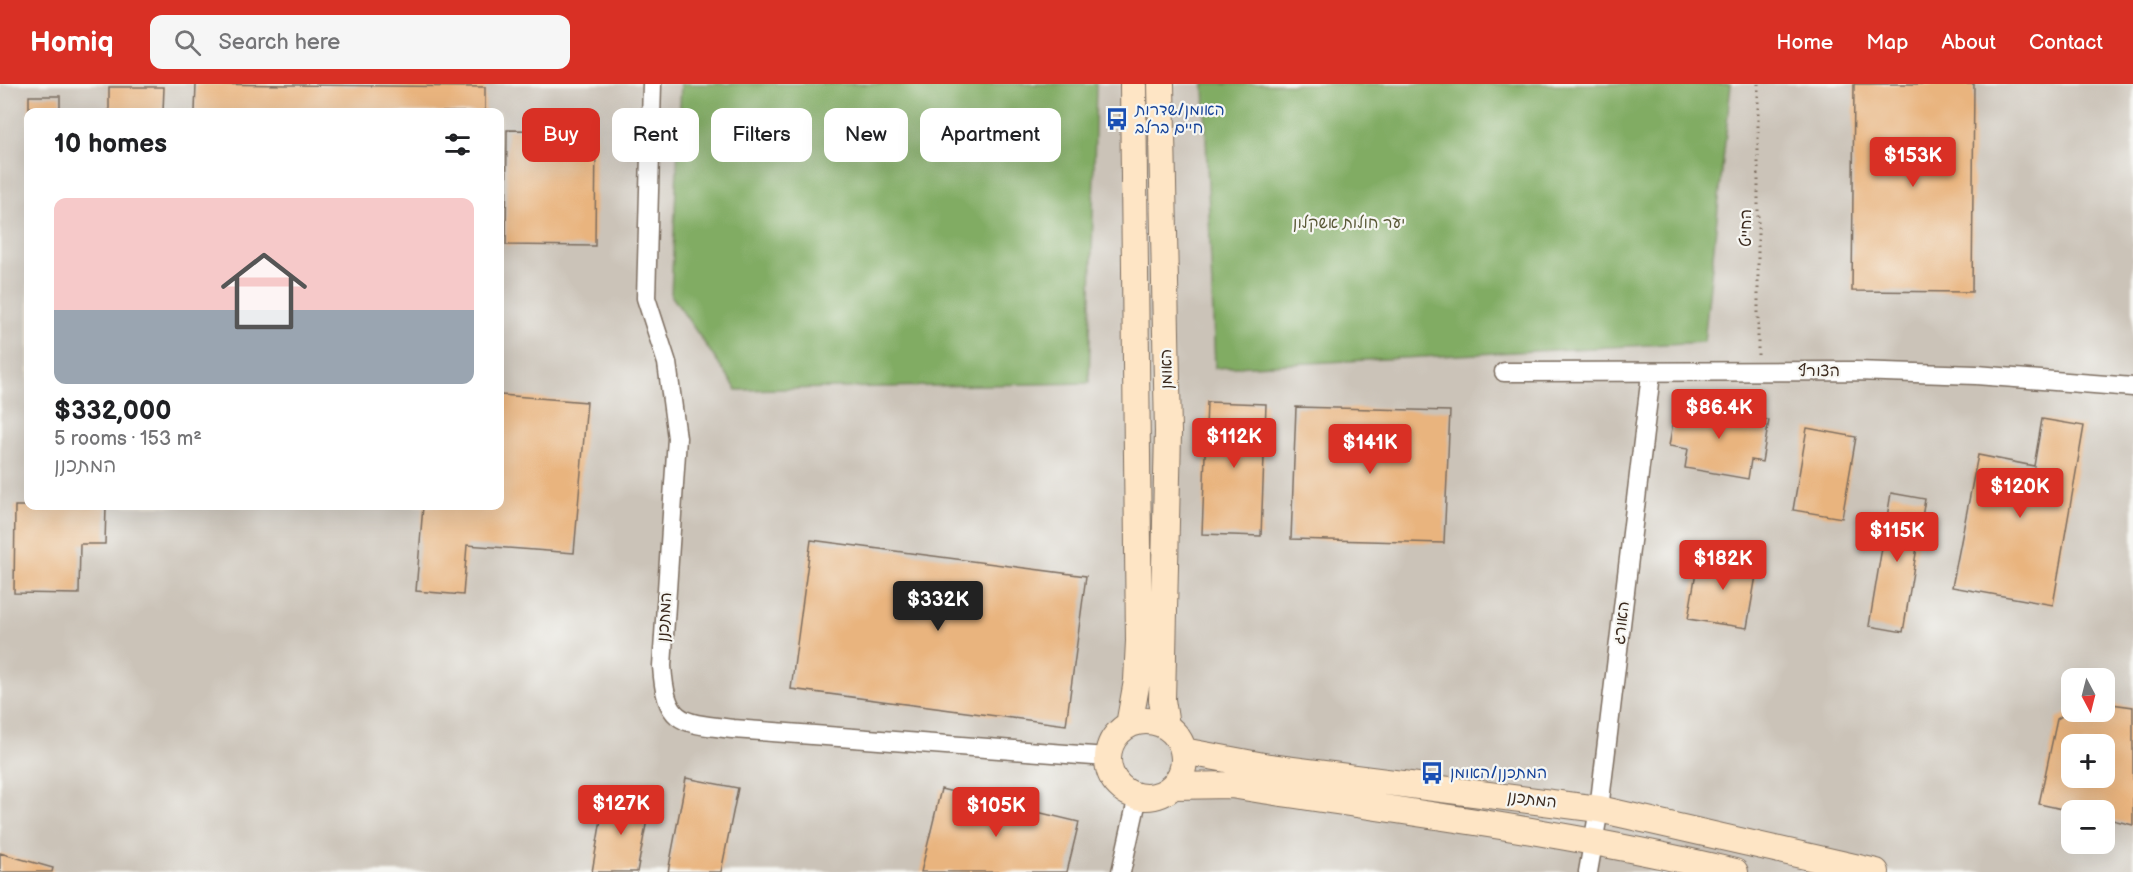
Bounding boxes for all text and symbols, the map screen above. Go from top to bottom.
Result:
search box [150,15,570,69]
text: Homiq [30,26,114,59]
icon: search [171,26,204,59]
text: Search here [219,29,340,56]
text: Home [1776,30,1833,55]
text: Map [1866,30,1908,55]
text: About [1941,30,1996,55]
text: Contact [2029,30,2103,55]
place label: האומן/שדרות חיים ברלב [1134,101,1225,138]
bus stop icon: האומן/שדרות חיים ברלב [1104,106,1130,132]
chip: Buy [522,108,600,162]
chip: Rent [612,108,699,162]
chip: Filters [711,108,812,162]
chip: New [824,108,908,162]
chip: Apartment [920,108,1061,162]
icon: filters [441,128,474,161]
text: 10 homes [54,129,167,160]
pin: $153K [1871,137,1955,188]
text: $153K [1884,144,1942,168]
street label: החייט [1737,209,1756,247]
park label: יער חולות אשקלון [1293,214,1405,233]
icon: home [210,237,318,345]
street label: האומן [1157,349,1177,389]
street label: הצורף [1798,362,1840,381]
pin: $86.4K [1670,389,1768,440]
text: $332,000 [54,396,171,427]
text: $86.4K [1685,396,1753,420]
pin: $112K [1192,418,1276,469]
pin: $141K [1328,424,1412,475]
text: $112K [1206,425,1262,449]
text: 5 rooms · 153 m² [54,427,202,451]
text: $141K [1343,431,1398,455]
text: המתכנן [54,454,116,478]
pin: $120K [1978,468,2062,519]
text: $120K [1990,475,2050,499]
pin: $115K [1855,512,1939,563]
text: $115K [1869,519,1925,543]
pin: $182K [1681,540,1765,591]
text: $182K [1693,547,1753,571]
pin: $332K [896,581,980,632]
text: $332K [907,588,969,612]
street label: המתכנן [654,591,676,643]
street label: האורג [1610,600,1634,646]
north arrow [2061,668,2115,722]
map controls [2061,668,2115,854]
button: + [2061,734,2115,788]
bus stop icon: המתכנן/האומן [1419,760,1445,786]
place label: המתכנן/האומן [1450,764,1547,783]
pin: $127K [579,785,663,836]
pin: $105K [954,787,1038,838]
street label: המתכנן [1506,788,1558,812]
text: $127K [592,792,650,816]
text: $105K [966,794,1026,818]
button: − [2061,800,2115,854]

